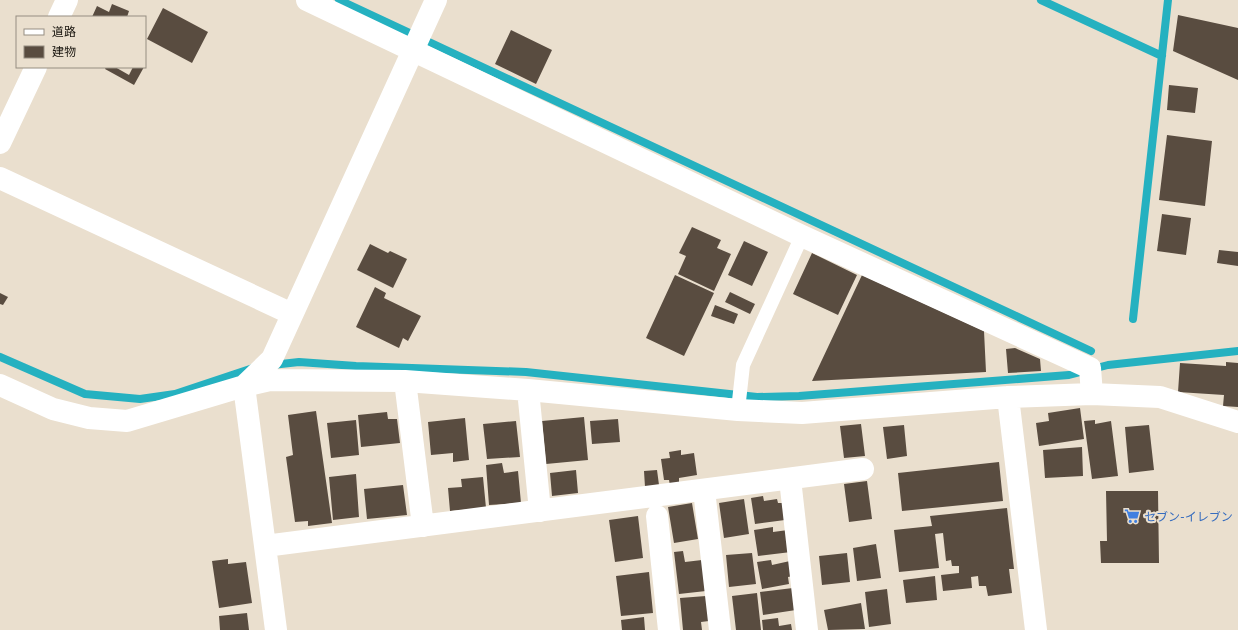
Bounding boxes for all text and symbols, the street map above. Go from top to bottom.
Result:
legend [16,16,146,68]
text: 道路 [52,24,76,39]
text: 建物 [52,44,76,59]
supermarket icon: セブン-イレブン [1123,507,1141,525]
place label: セブン-イレブン [1144,509,1233,524]

